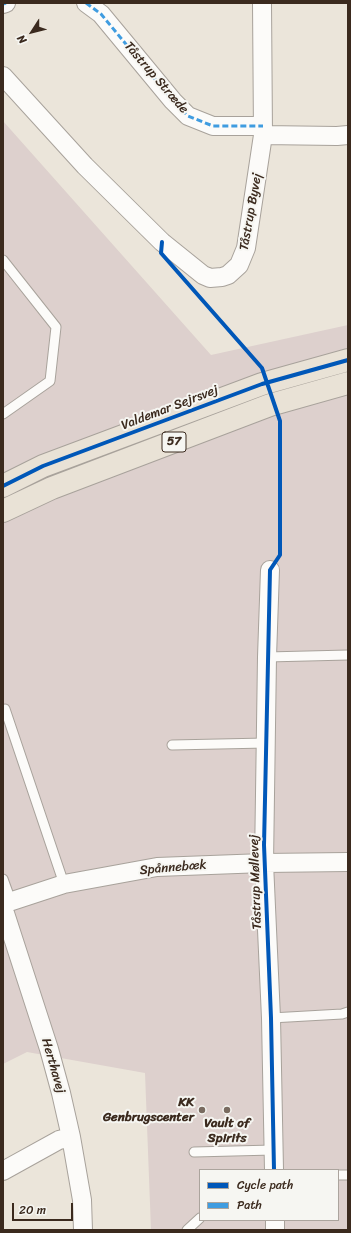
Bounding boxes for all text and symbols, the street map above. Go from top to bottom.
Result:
north arrow [12,12,52,52]
text: N [12,31,32,48]
street label: Tåstrup Stræde [121,39,191,117]
street label: Tåstrup Byvej [237,172,265,252]
street label: Valdemar Sejrsvej [119,382,221,434]
road number: 57 [162,432,186,452]
street label: Tåstrup Møllevej [247,834,265,930]
street label: Spånnebæk [139,857,207,879]
street label: Herthavej [38,1037,68,1095]
place label: KK Genbrugscenter [103,1095,194,1126]
marker: KK Genbrugscenter [197,1105,207,1115]
marker: Vault of Spirits [222,1105,232,1115]
place label: Vault of Spirits [204,1116,250,1147]
legend [199,1169,339,1221]
text: Cycle path [237,1174,293,1196]
text: Path [237,1194,262,1216]
scale bar [14,1195,75,1221]
text: 20 m [19,1199,46,1221]

